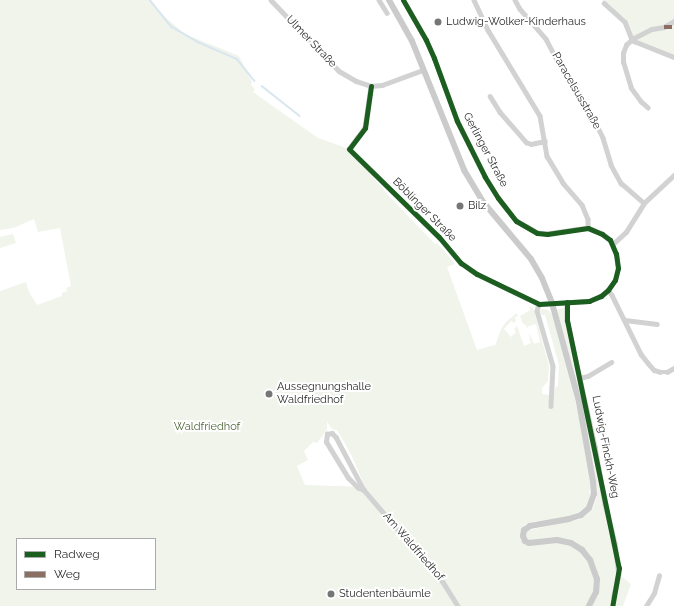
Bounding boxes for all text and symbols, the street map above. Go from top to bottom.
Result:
street label: Ulmer Straße [283,13,339,71]
place label: Ludwig-Wolker-Kinderhaus [446,15,586,29]
marker: Ludwig-Wolker-Kinderhaus [433,17,443,27]
street label: Paracelsusstraße [549,50,603,132]
street label: Gerlinger Straße [460,110,510,190]
street label: Böblinger Straße [389,175,459,245]
place label: Bilz [468,199,486,213]
marker: Bilz [455,201,465,211]
place label: Aussegnungshalle Waldfriedhof [277,381,371,407]
marker: Aussegnungshalle Waldfriedhof [264,389,274,399]
street label: Ludwig-Finckh-Weg [589,395,621,499]
park label: Waldfriedhof [174,420,240,434]
street label: Am Waldfriedhof [380,510,446,584]
legend [16,538,156,590]
text: Radweg [54,547,100,561]
text: Weg [54,567,80,581]
place label: Studentenbäumle [339,587,431,601]
marker: Studentenbäumle [326,589,336,599]

